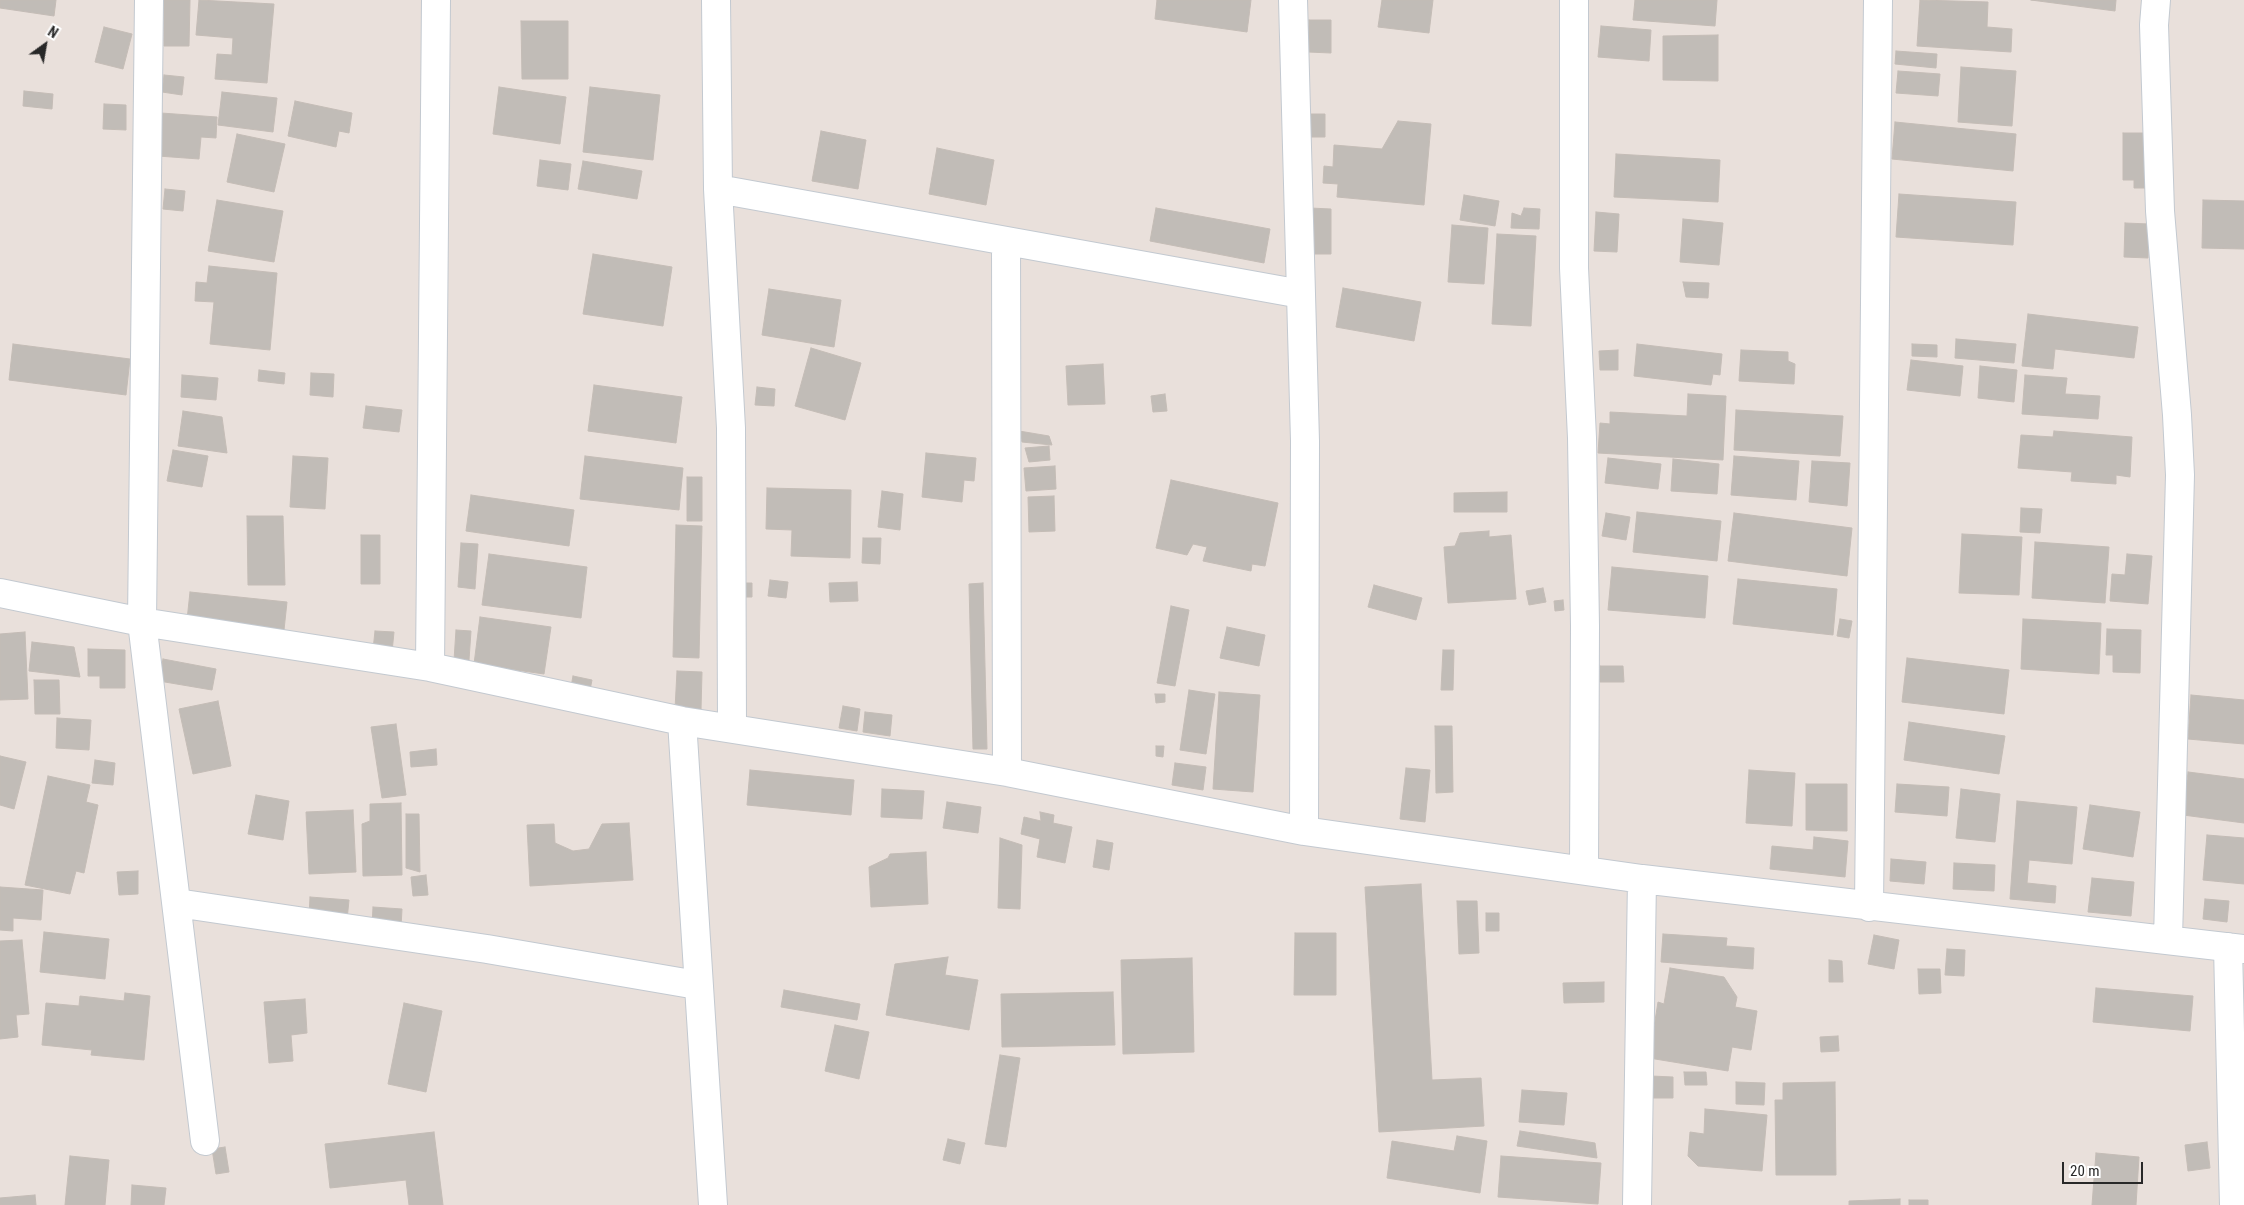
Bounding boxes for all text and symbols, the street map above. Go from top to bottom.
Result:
north arrow [20,20,70,70]
text: N [45,23,61,41]
scale bar [2064,1152,2145,1184]
text: 20 m [2070,1162,2100,1180]

